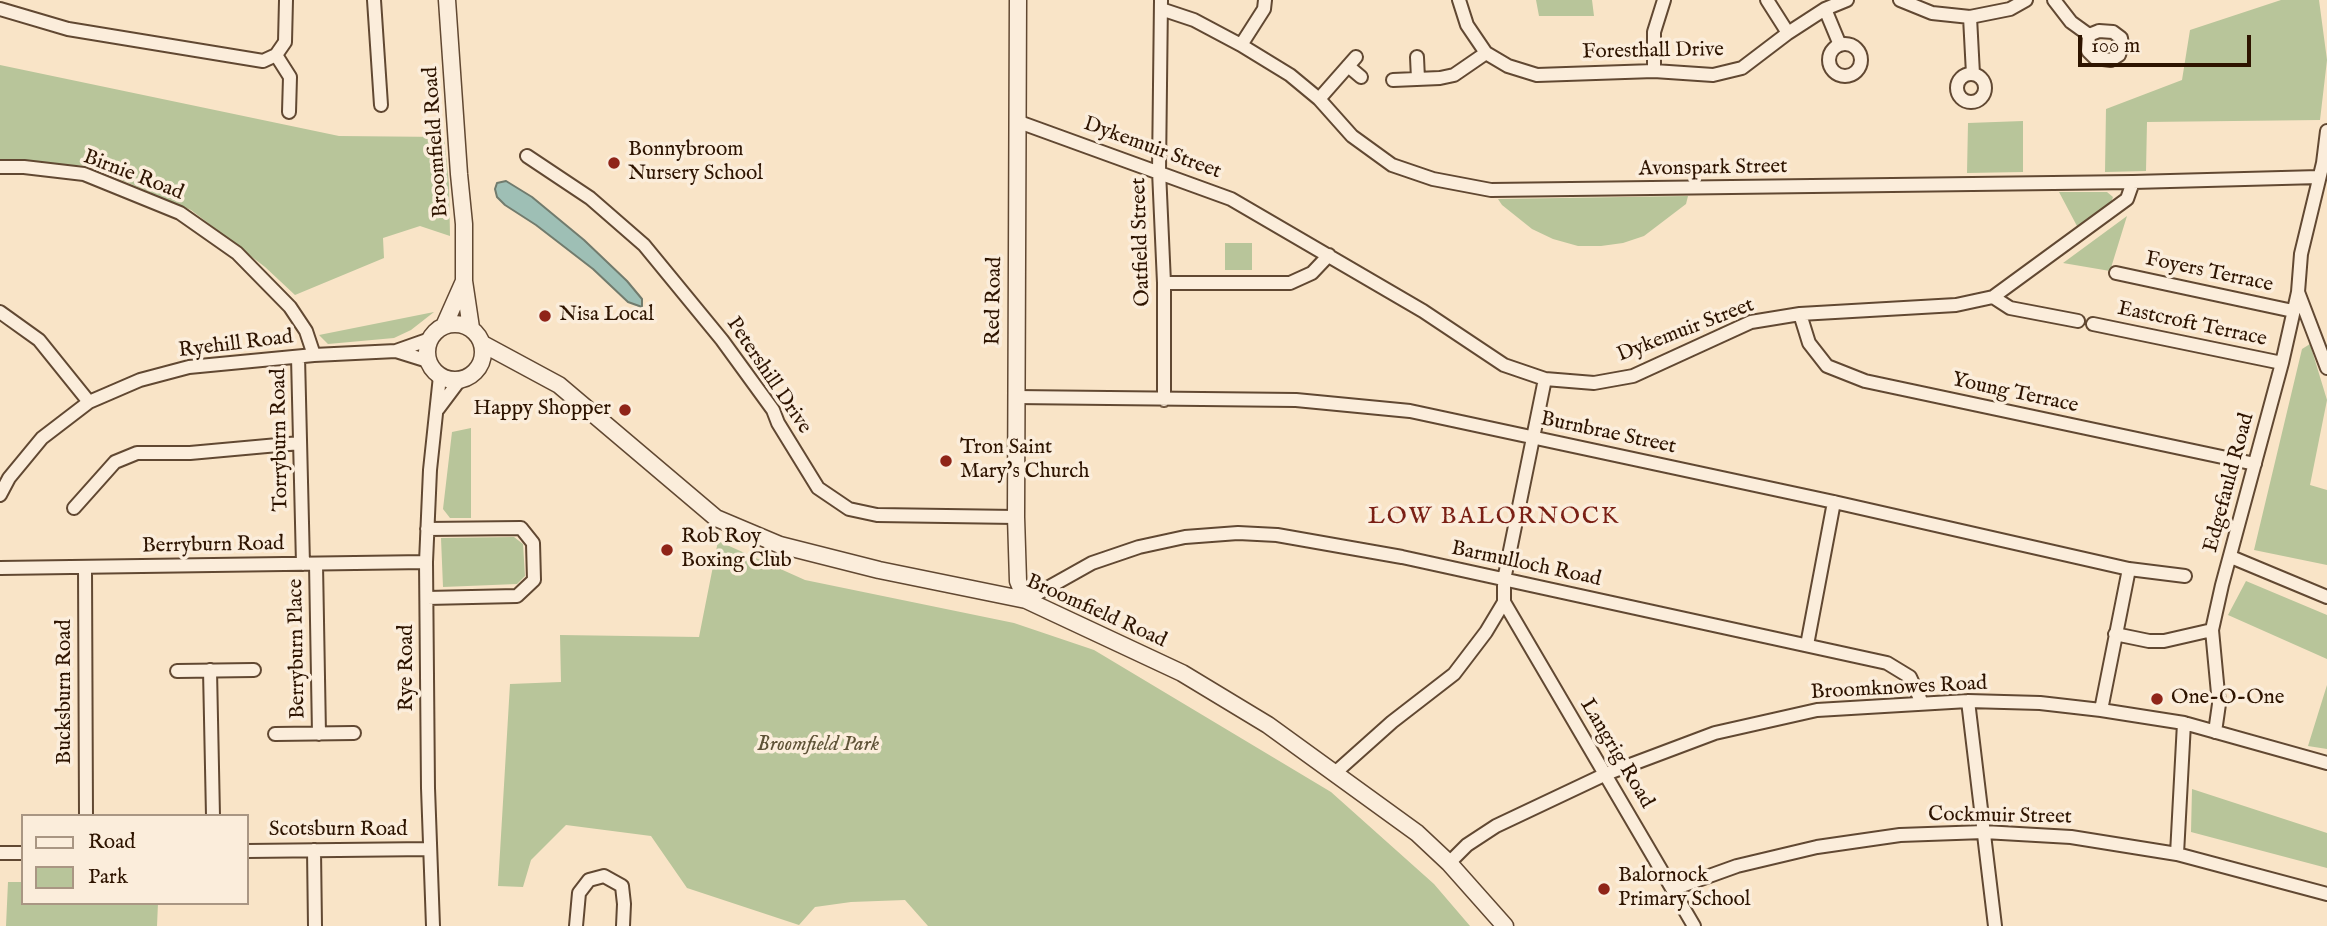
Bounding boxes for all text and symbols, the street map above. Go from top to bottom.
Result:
scale bar [2082,21,2255,65]
text: 100 m [2091,33,2140,60]
street label: Foresthall Drive [1582,38,1724,66]
street label: Broomfield Road [419,66,455,218]
street label: Dykemuir Street [1080,112,1224,186]
place label: Bonnybroom Nursery School [628,138,763,188]
street label: Birnie Road [79,145,187,207]
marker: Bonnybroom Nursery School [606,155,622,171]
street label: Avonspark Street [1638,155,1788,183]
street label: Oatfield Street [1127,177,1157,307]
street label: Foyers Terrace [2143,247,2275,299]
street label: Red Road [982,256,1008,346]
street label: Dykemuir Street [1614,293,1758,369]
street label: Eastcroft Terrace [2115,297,2269,353]
place label: Nisa Local [559,303,654,329]
marker: Nisa Local [537,308,553,324]
street label: Petershill Drive [720,313,816,439]
street label: Ryehill Road [177,325,295,365]
street label: Torryburn Road [267,368,295,512]
street label: Young Terrace [1950,368,2080,420]
place label: Happy Shopper [473,397,611,423]
marker: Happy Shopper [617,402,633,418]
street label: Burnbrae Street [1538,407,1678,461]
street label: Edgefauld Road [2199,411,2261,555]
place label: Tron Saint Mary's Church [960,436,1089,486]
marker: Tron Saint Mary's Church [938,453,954,469]
district label: LOW BALORNOCK [1369,504,1619,532]
place label: Rob Roy Boxing Club [681,525,792,575]
street label: Berryburn Road [142,532,284,560]
street label: Barmulloch Road [1449,537,1603,593]
marker: Rob Roy Boxing Club [659,542,675,558]
street label: Broomfield Road [1022,570,1170,654]
street label: Berryburn Place [284,579,312,719]
street label: Bucksburn Road [53,619,79,765]
street label: Rye Road [395,625,421,711]
street label: Broomknowes Road [1810,672,1988,706]
place label: One-O-One [2171,686,2284,712]
marker: One-O-One [2149,691,2165,707]
street label: Langrig Road [1573,695,1659,813]
park label: Broomfield Park [757,733,879,759]
street label: Cockmuir Street [1928,803,2072,831]
legend [21,814,248,905]
street label: Scotsburn Road [269,818,407,844]
text: Road [88,829,135,856]
text: Park [88,864,128,891]
place label: Balornock Primary School [1618,864,1751,914]
marker: Balornock Primary School [1596,881,1612,897]

